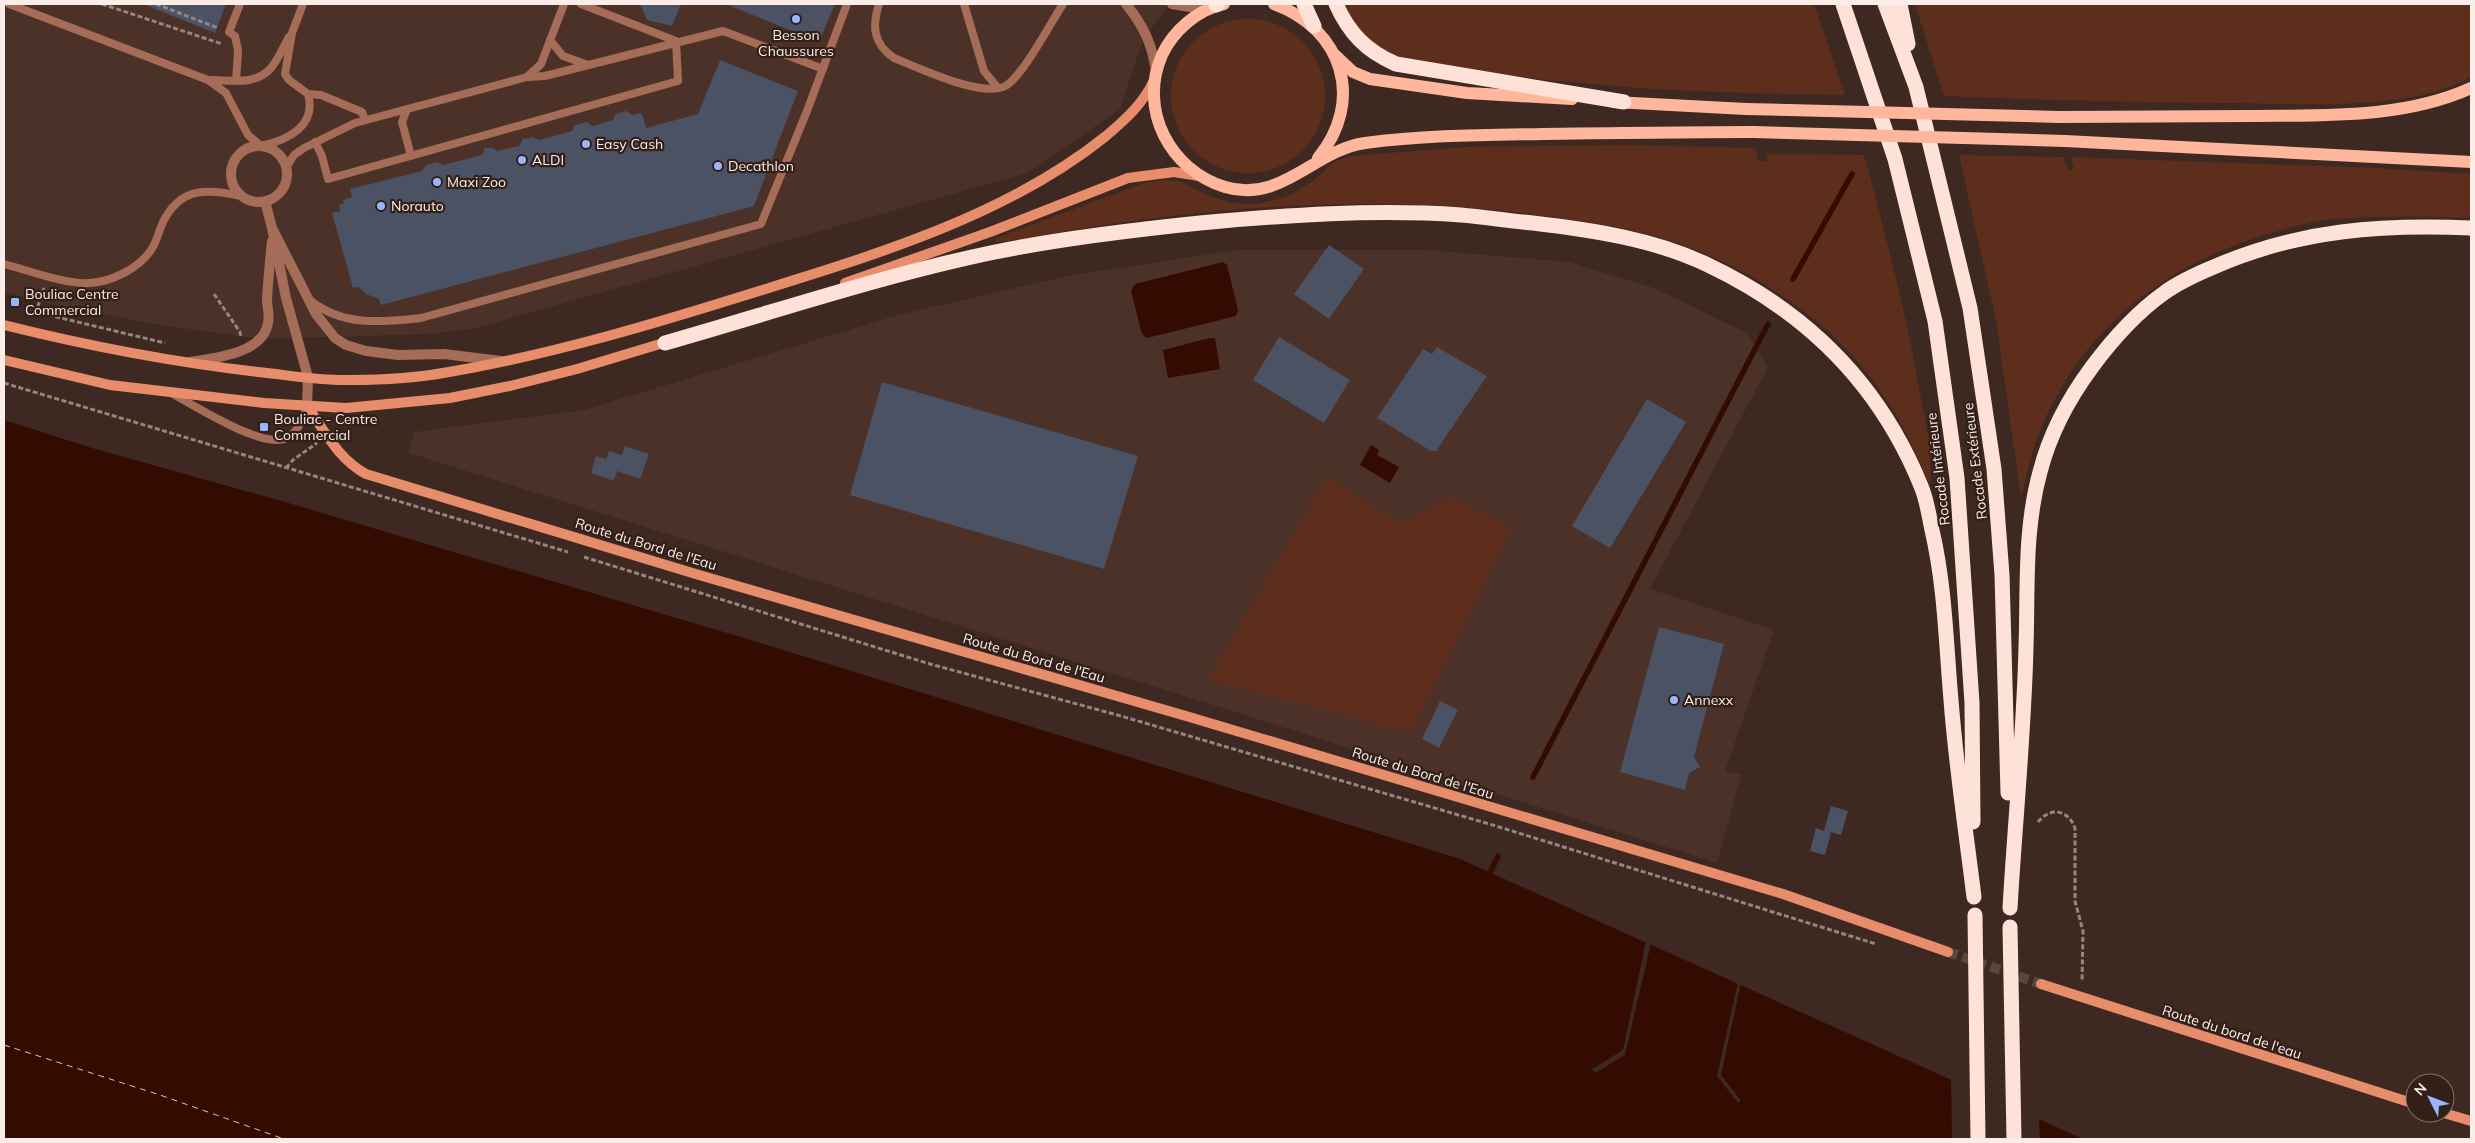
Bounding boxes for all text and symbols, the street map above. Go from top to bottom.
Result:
marker: Besson Chaussures [790,13,802,25]
place label: Besson Chaussures [758,26,834,60]
place label: Easy Cash [596,135,663,153]
marker: Easy Cash [580,138,592,150]
place label: ALDI [532,151,564,169]
marker: ALDI [516,154,528,166]
place label: Decathlon [728,157,794,175]
marker: Decathlon [712,160,724,172]
place label: Maxi Zoo [447,173,506,191]
marker: Maxi Zoo [431,176,443,188]
place label: Norauto [391,197,444,215]
marker: Norauto [375,200,387,212]
place label: Bouliac Centre Commercial [25,285,119,319]
marker: Bouliac Centre Commercial [9,296,21,308]
street label: Rocade Extérieure [1959,402,1991,520]
place label: Bouliac - Centre Commercial [274,410,377,444]
street label: Rocade Intérieure [1922,412,1954,526]
marker: Bouliac - Centre Commercial [258,421,270,433]
street label: Route du Bord de l'Eau [573,514,719,574]
street label: Route du Bord de l'Eau [961,629,1107,687]
place label: Annexx [1684,691,1734,709]
marker: Annexx [1668,694,1680,706]
street label: Route du Bord de l'Eau [1350,743,1496,803]
street label: Route du bord de l'eau [2160,1001,2304,1063]
north arrow [2405,1073,2455,1123]
text: N [2410,1079,2431,1099]

